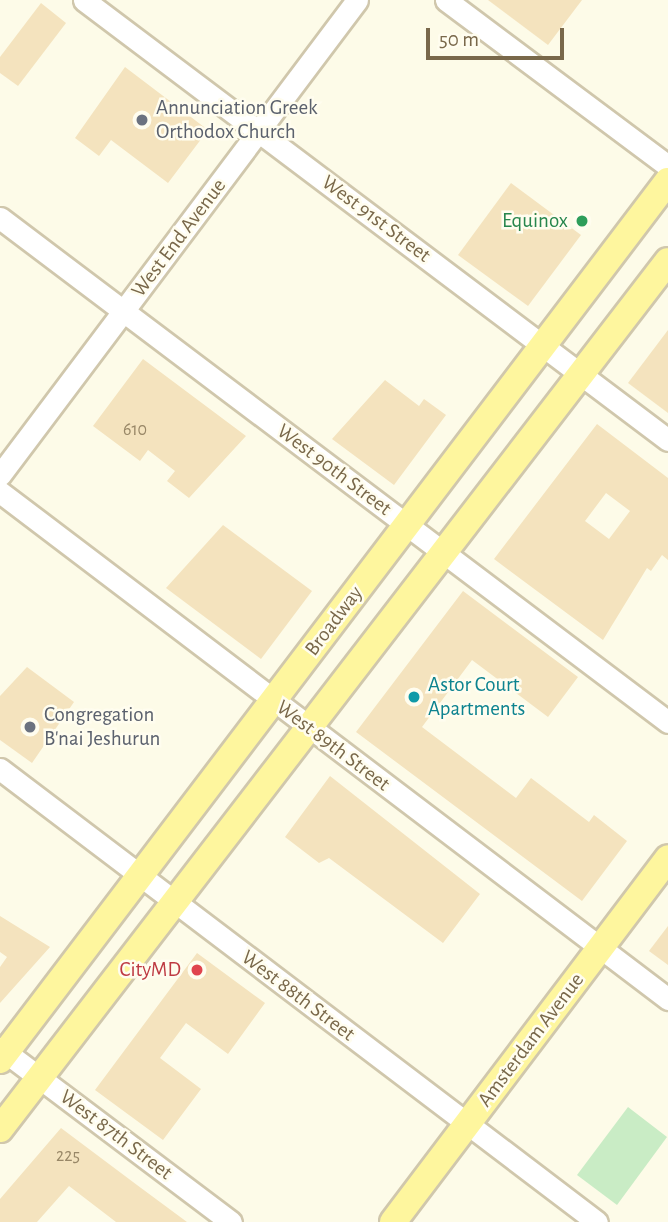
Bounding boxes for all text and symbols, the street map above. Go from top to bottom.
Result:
scale bar [430,14,568,58]
text: 50 m [439,29,479,50]
place label: Annunciation Greek Orthodox Church [156,95,318,145]
marker: Annunciation Greek Orthodox Church [134,112,150,128]
street label: West 91st Street [317,170,435,268]
street label: West End Avenue [126,174,232,302]
place label: Equinox [502,208,568,234]
marker: Equinox [574,213,590,229]
house number: 610 [123,419,147,441]
street label: West 90th Street [272,419,396,521]
street label: Broadway [300,581,368,661]
place label: Astor Court Apartments [428,672,525,722]
marker: Astor Court Apartments [406,689,422,705]
street label: West 89th Street [271,695,395,797]
place label: Congregation B'nai Jeshurun [44,702,160,752]
marker: Congregation B'nai Jeshurun [22,719,38,735]
street label: West 88th Street [236,945,360,1047]
place label: CityMD [120,957,181,983]
marker: CityMD [187,960,207,980]
street label: Amsterdam Avenue [472,968,590,1112]
street label: West 87th Street [55,1084,177,1186]
house number: 225 [56,1145,80,1167]

